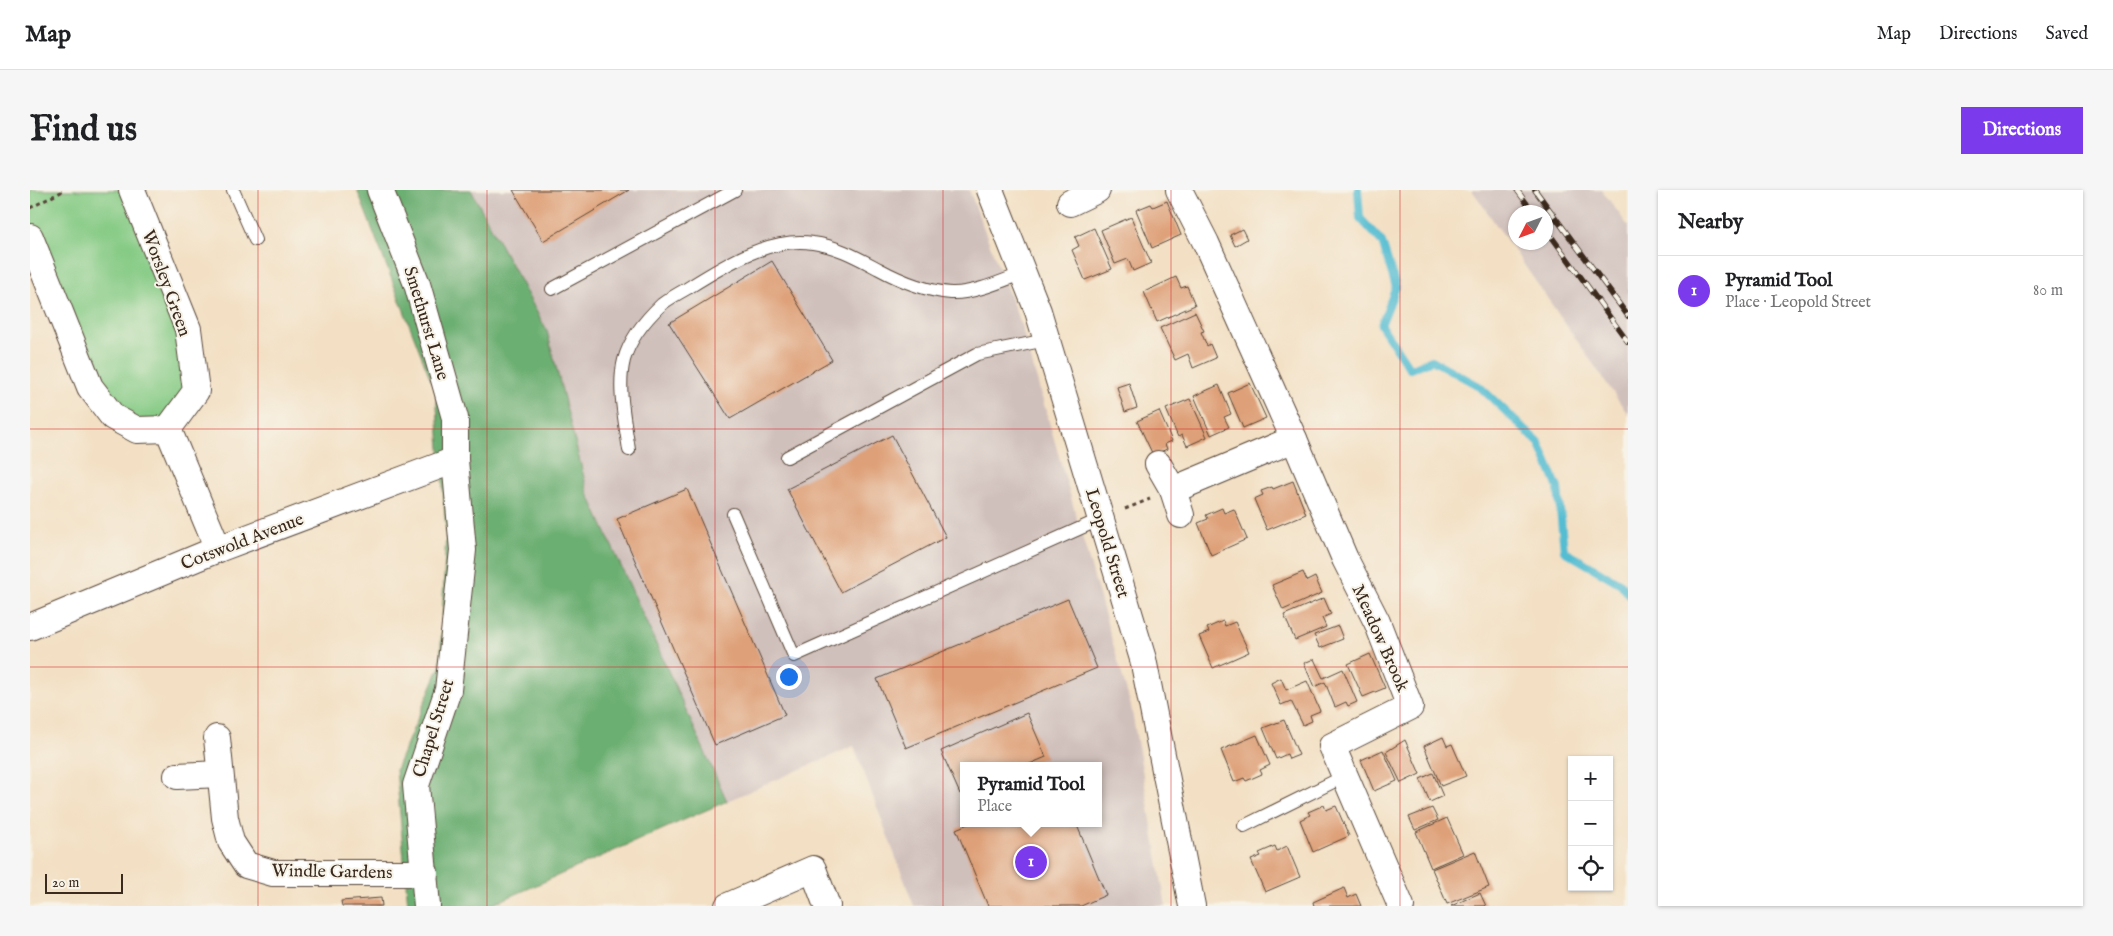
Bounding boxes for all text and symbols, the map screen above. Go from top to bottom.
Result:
text: Map [25,19,71,50]
text: Map [1877,23,1911,46]
text: Directions [1939,23,2017,46]
text: Saved [2045,23,2088,46]
button: Directions [1961,107,2083,154]
text: Find us [30,108,137,153]
north arrow [1508,205,1553,250]
text: Nearby [1678,209,1743,236]
street label: Worsley Green [136,227,196,340]
street label: Smethurst Lane [397,264,454,383]
text: Pyramid Tool [1725,269,1832,293]
text: 1 [1691,281,1697,301]
text: 80 m [2033,281,2063,301]
text: Place · Leopold Street [1725,293,1871,313]
street label: Leopold Street [1079,486,1134,601]
street label: Cotswold Avenue [178,508,307,576]
street label: Meadow Brook [1346,581,1414,696]
your location [776,664,802,690]
street label: Chapel Street [409,676,460,780]
map controls [1568,756,1613,891]
button: + [1568,756,1613,801]
popup [960,762,1102,827]
text: Pyramid Tool [977,773,1085,797]
text: Place [977,797,1012,817]
button: − [1568,801,1613,846]
pin: 1 [1015,843,1047,881]
button: locate [1568,846,1613,891]
street label: Windle Gardens [271,860,393,885]
scale bar [45,871,122,894]
text: 20 m [52,874,79,892]

